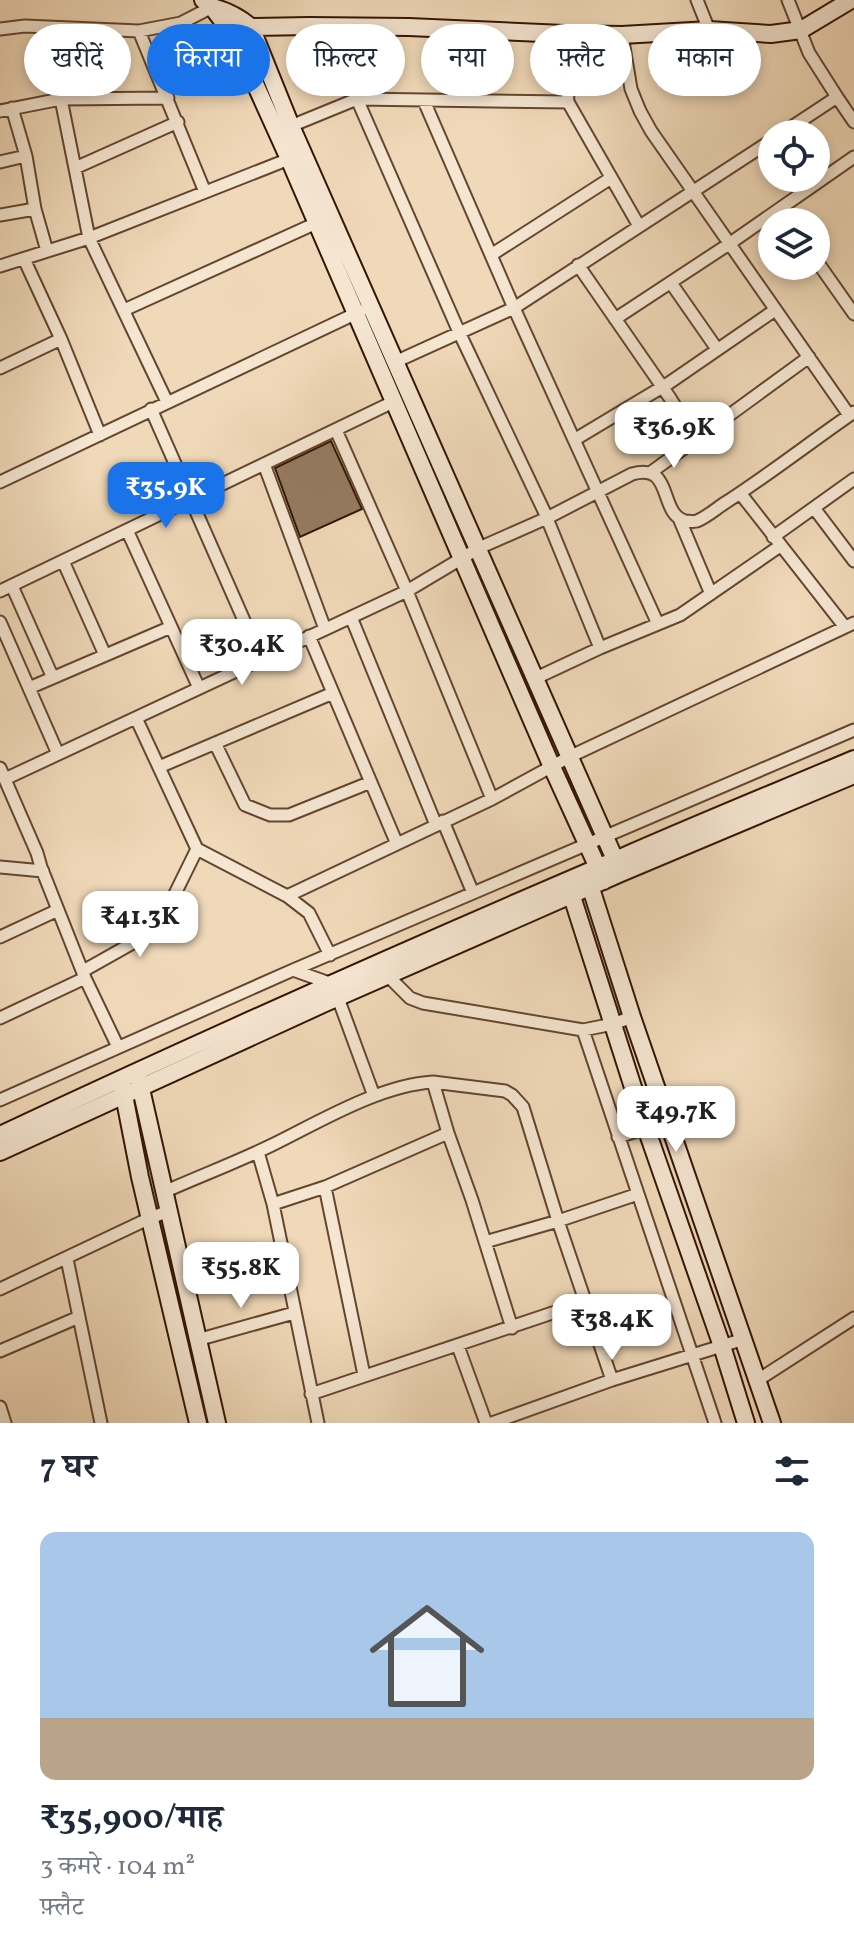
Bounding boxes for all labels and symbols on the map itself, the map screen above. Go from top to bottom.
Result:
pin: ₹36.9K [609,402,739,470]
pin: ₹35.9K [101,462,231,530]
pin: ₹30.4K [177,619,307,687]
pin: ₹41.3K [75,891,205,959]
pin: ₹49.7K [611,1086,741,1154]
pin: ₹55.8K [176,1242,306,1310]
pin: ₹38.4K [547,1294,677,1362]

